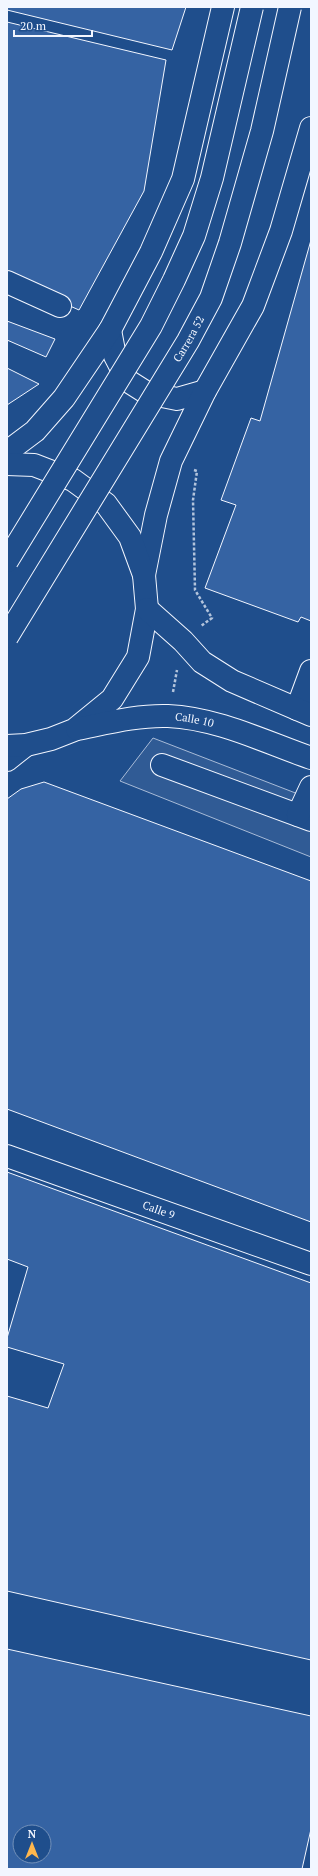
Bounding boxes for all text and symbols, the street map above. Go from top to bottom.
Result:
scale bar [14,12,92,38]
text: 20 m [20,18,47,33]
street label: Carrera 52 [170,313,207,365]
street label: Calle 10 [174,709,216,730]
street label: Calle 9 [141,1198,177,1222]
north arrow [12,1824,52,1864]
text: N [28,1827,37,1841]

